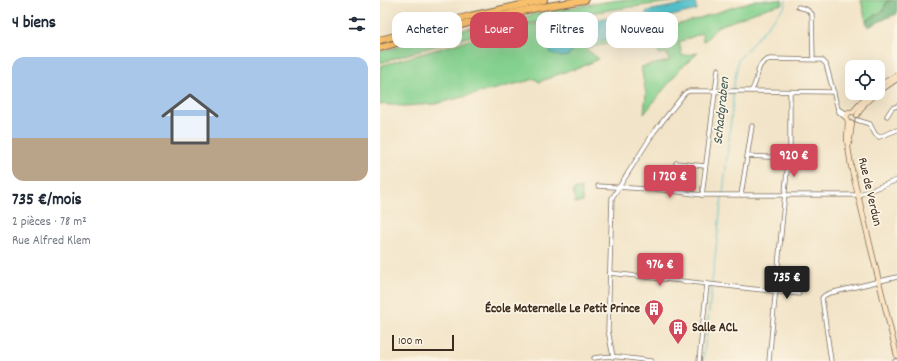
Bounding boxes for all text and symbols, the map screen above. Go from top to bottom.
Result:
text: 4 biens [12,12,56,36]
chip: Acheter [392,12,462,48]
chip: Louer [470,12,528,48]
chip: Filtres [536,12,598,48]
chip: Nouveau [606,12,678,48]
icon: filters [346,13,368,35]
map controls [845,60,885,100]
button: locate [845,60,885,100]
water label: Schadgraben [709,76,736,146]
icon: home [154,83,226,155]
pin: 920 € [766,144,822,178]
text: 920 € [780,147,808,166]
street label: Rue de Verdun [852,156,886,228]
pin: 1 720 € [633,165,707,199]
text: 1 720 € [653,168,687,187]
text: 735 €/mois [12,189,82,213]
text: 2 pièces · 78 m² [12,213,87,232]
text: Rue Alfred Klem [12,232,91,251]
pin: 976 € [632,253,688,287]
text: 976 € [646,256,674,275]
pin: 735 € [759,266,815,300]
text: 735 € [773,269,801,288]
building icon: École Maternelle Le Petit Prince [643,298,665,326]
place label: École Maternelle Le Petit Prince [485,300,640,319]
building icon: Salle ACL [667,317,689,345]
place label: Salle ACL [692,319,738,338]
scale bar [392,333,454,352]
text: 100 m [398,334,422,350]

